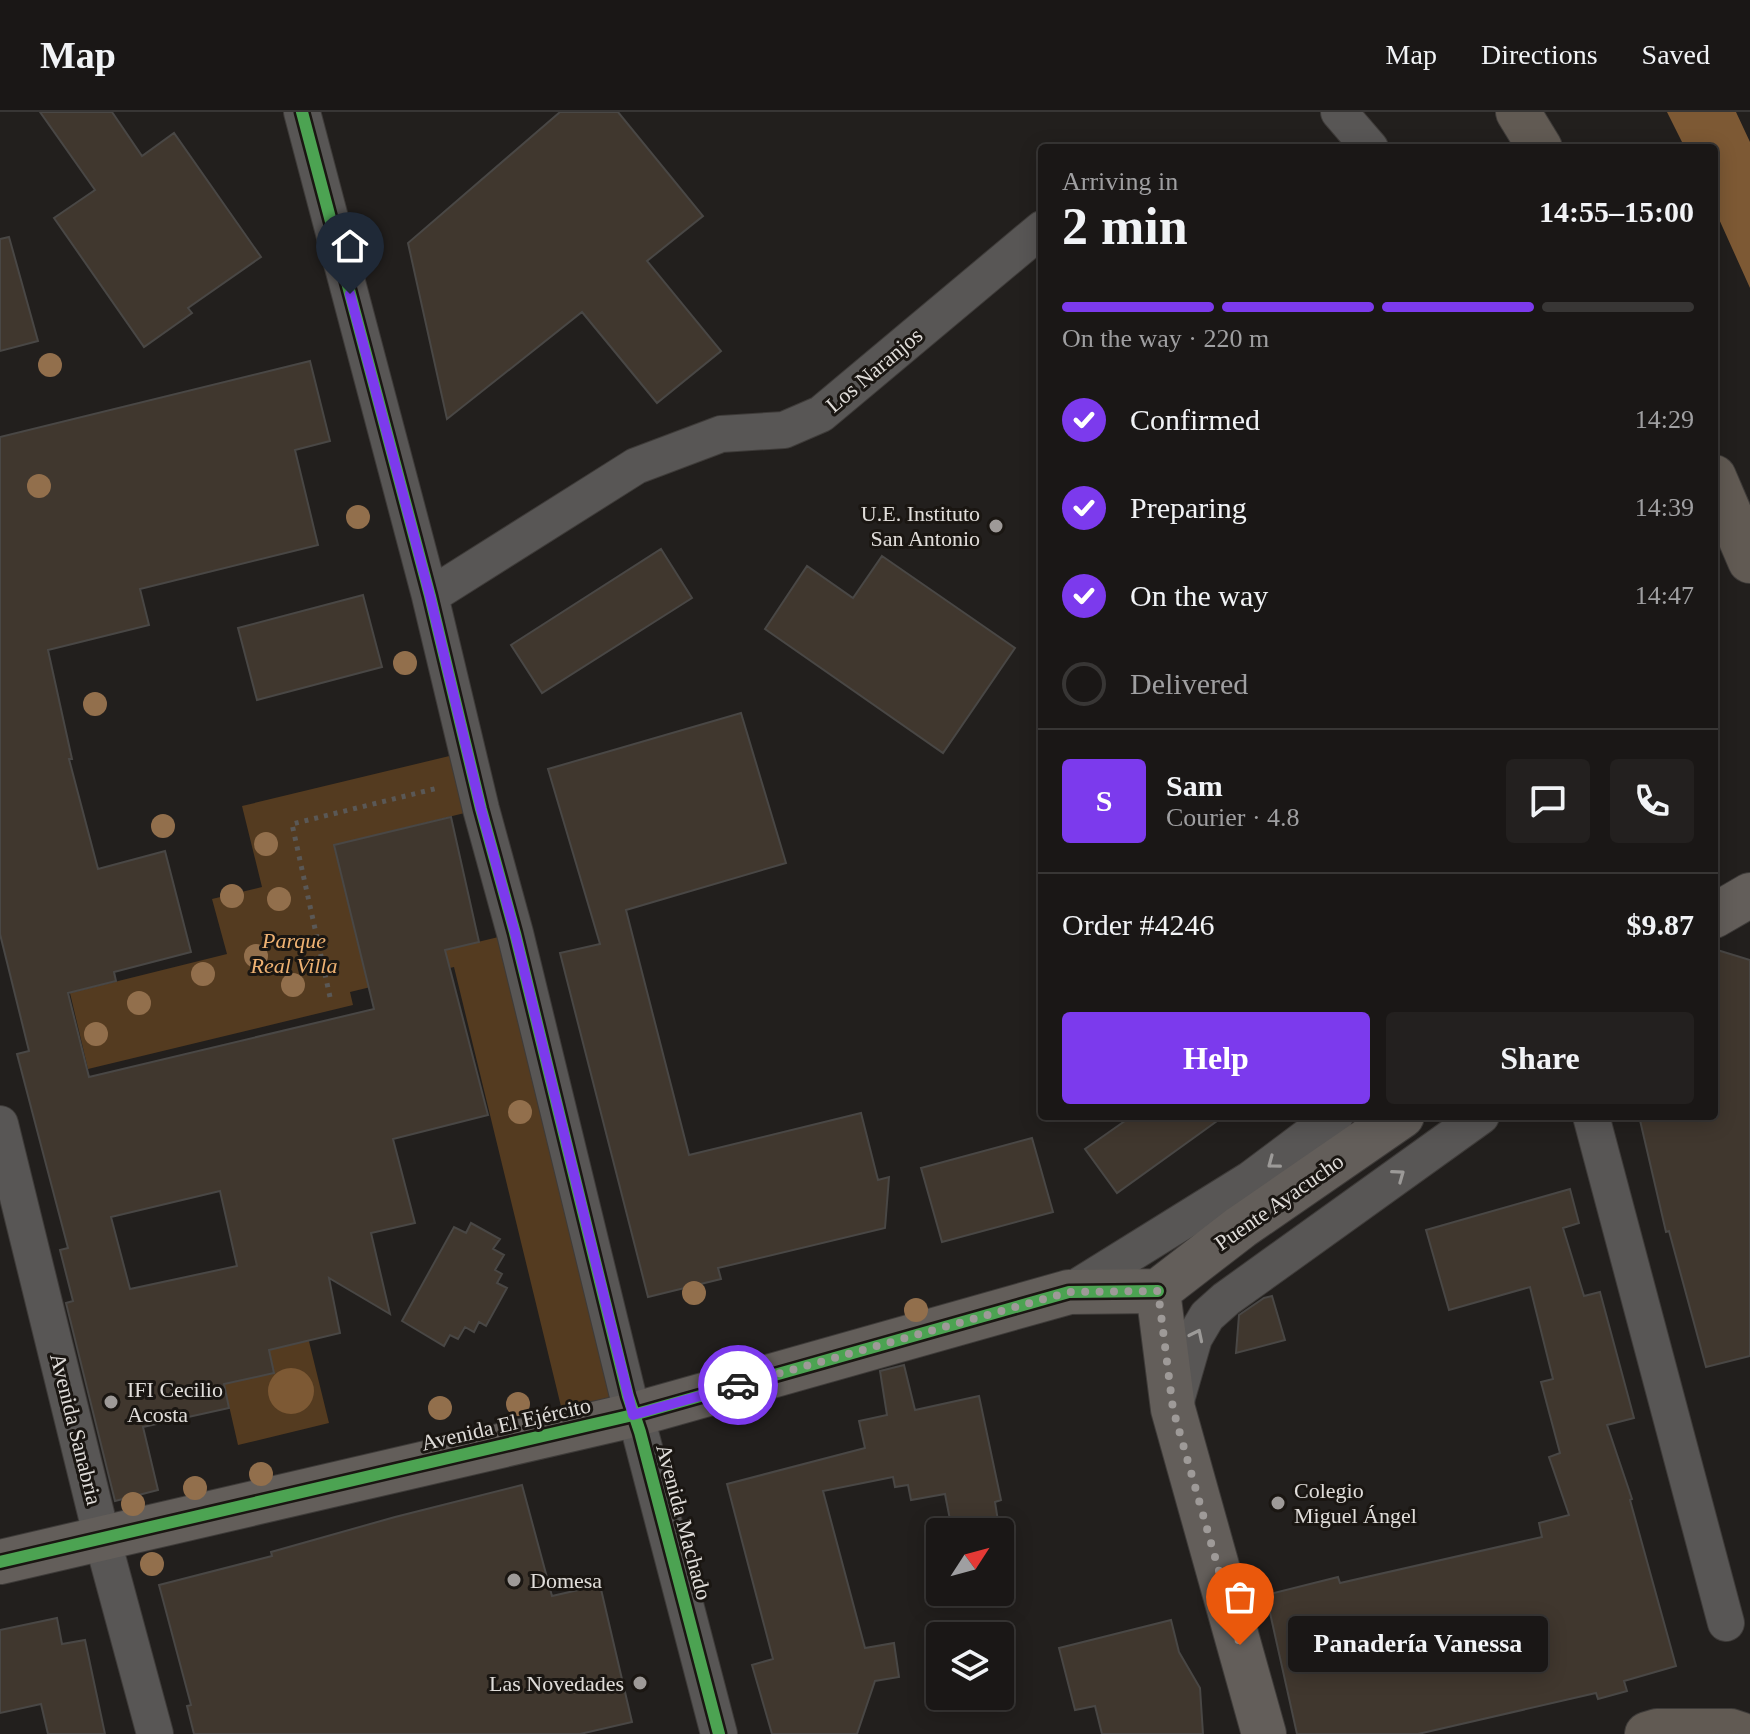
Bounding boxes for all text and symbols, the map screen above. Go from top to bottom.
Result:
text: Map [40,34,116,76]
text: Map [1386,39,1437,70]
text: Directions [1481,39,1598,70]
text: Saved [1642,39,1710,70]
text: Arriving in [1062,167,1178,196]
text: 14:55–15:00 [1539,195,1694,228]
text: 2 min [1062,198,1188,255]
pin [316,212,384,294]
icon: home [328,224,372,268]
street label: Los Naranjos [821,323,927,417]
text: On the way · 220 m [1062,324,1269,353]
icon: check [1062,398,1106,442]
text: Confirmed [1130,403,1260,436]
text: 14:29 [1635,405,1694,434]
icon: check [1062,486,1106,530]
text: Preparing [1130,491,1247,524]
text: 14:39 [1635,493,1694,522]
place label: U.E. Instituto San Antonio [861,501,980,551]
marker: U.E. Instituto San Antonio [987,517,1005,535]
icon: check [1062,574,1106,618]
text: On the way [1130,579,1268,612]
text: 14:47 [1635,581,1694,610]
text: Delivered [1130,667,1248,700]
button: chat [1506,759,1590,843]
button: phone [1610,759,1694,843]
text: Sam [1166,769,1223,802]
text: S [1096,784,1112,817]
text: Courier · 4.8 [1166,803,1300,832]
text: Order #4246 [1062,908,1214,941]
text: $9.87 [1627,908,1694,941]
park label: Parque Real Villa [250,928,337,978]
button: Help [1062,1012,1370,1104]
button: Share [1386,1012,1694,1104]
street label: Puente Ayacucho [1210,1148,1348,1256]
one-way arrow [1267,1153,1282,1167]
one-way arrow [1390,1170,1405,1185]
one-way arrow [1187,1329,1203,1344]
courier [698,1345,778,1425]
street label: Avenida Sanabria [45,1351,107,1508]
icon: car [716,1363,760,1407]
place label: IFI Cecilio Acosta [127,1377,223,1427]
street label: Avenida El Ejército [419,1392,593,1456]
marker: IFI Cecilio Acosta [102,1393,120,1411]
street label: Avenida Machado [651,1441,717,1603]
place label: Colegio Miguel Ángel [1294,1478,1417,1528]
marker: Colegio Miguel Ángel [1269,1494,1287,1512]
north arrow [926,1518,1014,1606]
map controls [926,1518,1014,1710]
pin [1206,1563,1274,1645]
place label: Domesa [530,1568,602,1593]
marker: Domesa [505,1571,523,1589]
icon: bag [1218,1575,1262,1619]
callout: Panadería Vanessa [1288,1617,1548,1673]
button: layers [926,1622,1014,1710]
text: Panadería Vanessa [1314,1629,1522,1658]
place label: Las Novedades [489,1671,624,1696]
marker: Las Novedades [631,1674,649,1692]

